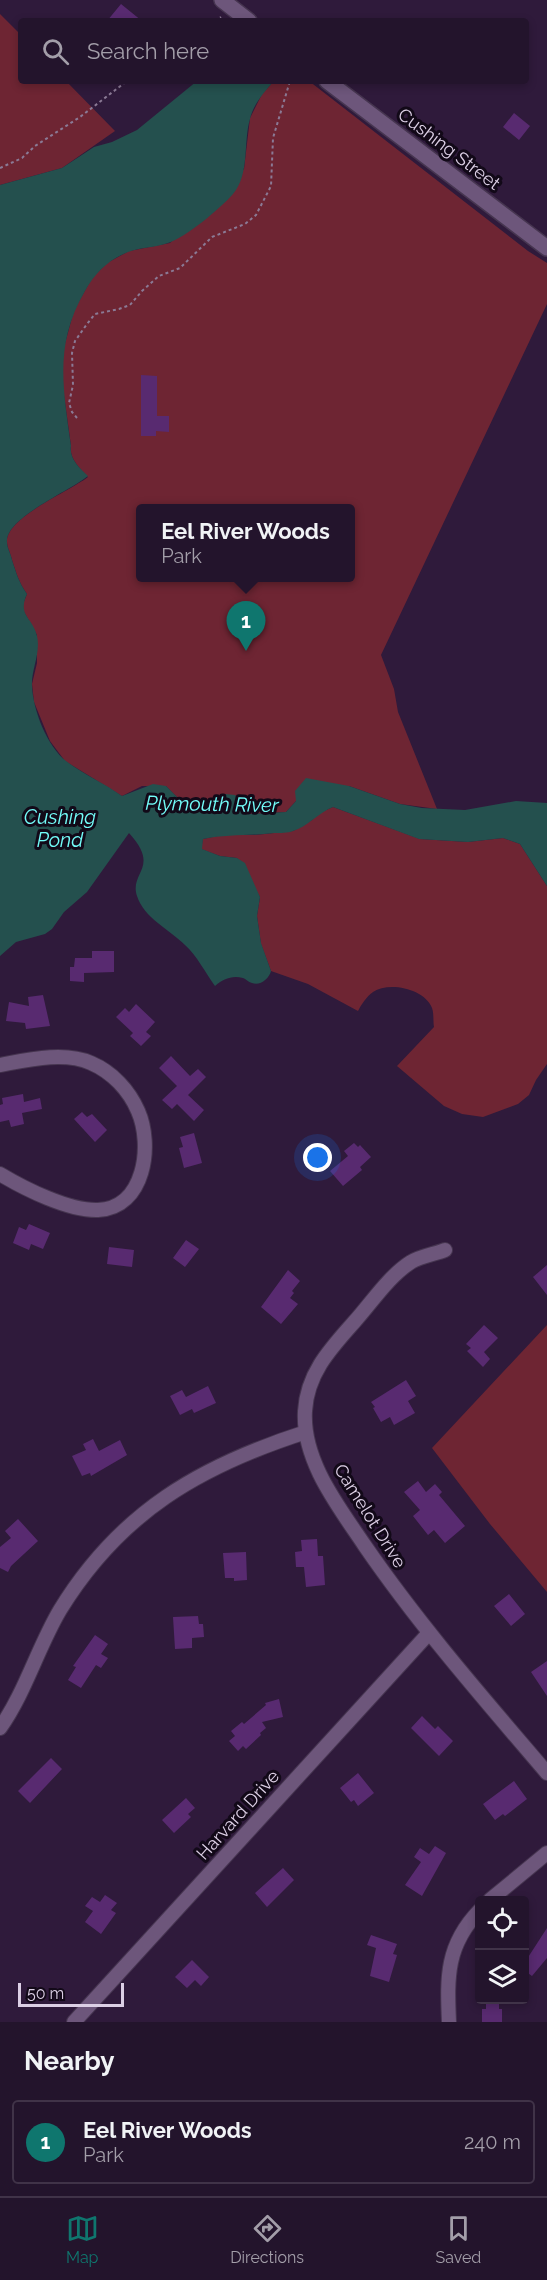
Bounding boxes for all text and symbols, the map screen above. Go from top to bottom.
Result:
search box [18,18,529,84]
icon: search [39,35,72,68]
text: Search here [87,38,209,64]
street label: Cushing Street [394,103,504,194]
popup [136,504,355,582]
text: Eel River Woods [161,518,330,544]
text: Park [161,544,202,568]
pin: 1 [226,602,266,651]
water label: Plymouth River [145,791,280,817]
water label: Cushing Pond [24,805,96,852]
your location [303,1143,332,1172]
street label: Camelot Drive [330,1460,411,1572]
street label: Harvard Drive [192,1765,284,1864]
map controls [475,1896,529,2004]
button: locate [475,1896,529,1950]
button: layers [475,1950,529,2004]
scale bar [18,1980,124,2008]
text: 50 m [27,1984,64,2003]
text: Nearby [24,2046,114,2076]
text: Eel River Woods [83,2117,252,2143]
text: 1 [41,2130,50,2154]
text: 240 m [464,2130,521,2154]
text: Park [83,2143,124,2167]
tab: Map [66,2212,99,2267]
tab: Directions [230,2212,304,2267]
tab: Saved [435,2212,481,2267]

